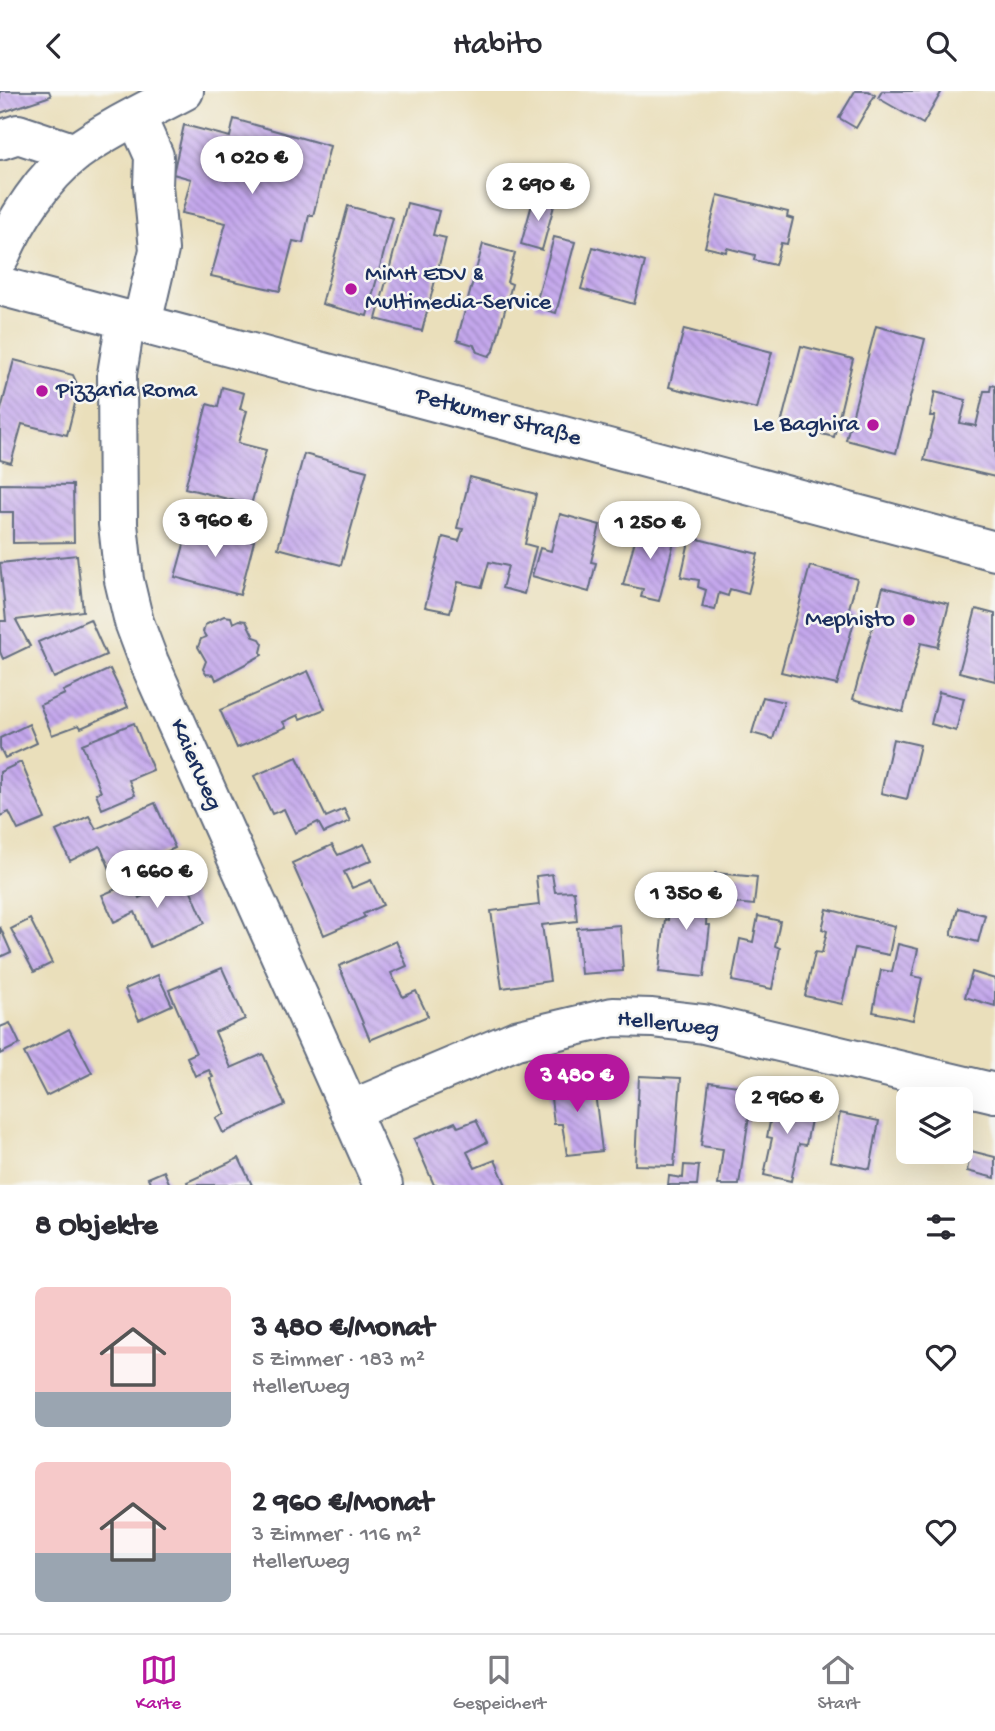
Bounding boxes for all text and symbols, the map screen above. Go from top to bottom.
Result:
icon: back [35,27,73,65]
text: Habito [453,27,542,65]
icon: search [922,27,960,65]
pin: 1 020 € [187,137,317,196]
text: 1 020 € [216,145,288,172]
pin: 2 690 € [473,163,603,223]
text: 2 690 € [502,172,574,199]
place label: MiMH EDV & Multimedia-Service [365,261,552,318]
marker: MiMH EDV & Multimedia-Service [343,281,359,297]
place label: Pizzaria Roma [55,377,198,406]
street label: Petkumer Straße [411,382,585,454]
marker: Pizzaria Roma [34,383,50,399]
place label: Le Baghira [753,411,860,440]
marker: Le Baghira [865,417,881,433]
pin: 3 960 € [150,499,280,559]
pin: 1 250 € [585,501,715,561]
text: 3 960 € [179,508,251,535]
text: 1 250 € [615,510,685,537]
place label: Mephisto [805,606,895,635]
marker: Mephisto [901,612,917,628]
street label: Kaierweg [162,715,228,815]
pin: 1 660 € [92,851,222,910]
text: 1 660 € [122,859,192,886]
pin: 1 350 € [621,873,751,932]
text: 1 350 € [651,881,721,908]
street label: Hellerweg [616,1005,720,1045]
pin: 3 480 € [512,1055,642,1114]
text: 3 480 € [540,1063,614,1090]
pin: 2 960 € [722,1077,852,1136]
text: 2 960 € [751,1085,823,1112]
map controls [896,1087,973,1164]
button: layers [896,1087,973,1164]
icon: filters [922,1208,960,1246]
text: 8 Objekte [35,1210,158,1245]
text: 3 480 €/Monat [252,1312,434,1347]
icon: home [91,1315,175,1399]
icon: heart [922,1338,960,1376]
text: 5 Zimmer · 183 m² [252,1347,425,1374]
text: Hellerweg [252,1374,350,1401]
text: 2 960 €/Monat [252,1487,433,1522]
icon: home [91,1490,175,1574]
icon: heart [922,1513,960,1551]
text: 3 Zimmer · 116 m² [252,1522,421,1549]
text: Hellerweg [252,1549,350,1576]
tab: Karte [136,1651,181,1716]
tab: Gespeichert [453,1651,546,1716]
tab: Start [818,1651,859,1716]

